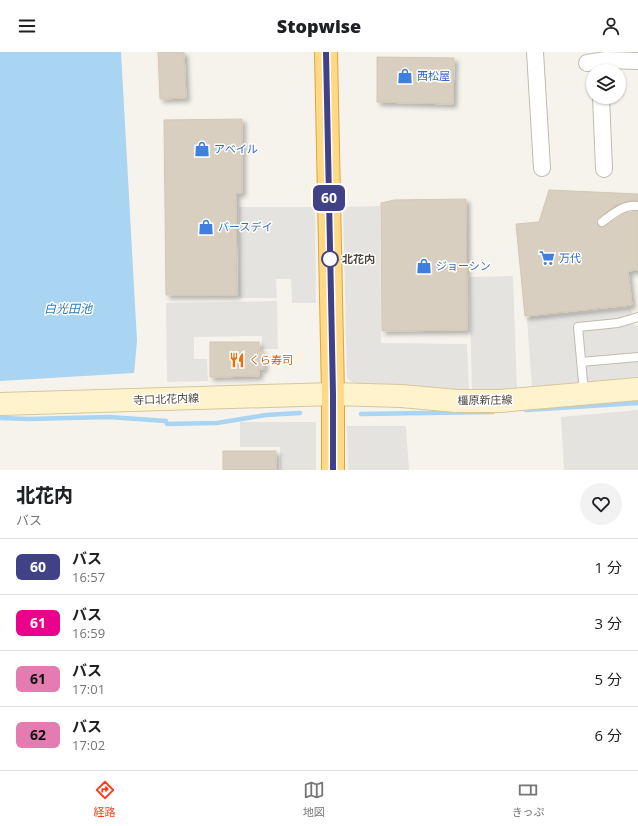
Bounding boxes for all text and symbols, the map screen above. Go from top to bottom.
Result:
text: Stopwise [277,14,361,38]
icon: menu [16,15,38,37]
icon: person [600,15,622,37]
map controls [586,64,626,104]
button: layers [586,64,626,104]
shop icon: 西松屋 [396,67,414,85]
place label: 西松屋 [417,68,450,83]
shop icon: アベイル [193,140,211,158]
place label: アベイル [214,141,258,156]
line badge: 60 [311,185,347,211]
text: 60 [321,188,337,207]
shop icon: バースデイ [197,218,215,236]
place label: バースデイ [218,219,272,234]
supermarket icon: 万代 [538,249,556,267]
marker: 北花内 [321,250,339,268]
place label: 万代 [559,250,581,265]
place label: 北花内 [342,251,375,266]
shop icon: ジョーシン [415,257,433,275]
place label: ジョーシン [436,258,491,273]
water label: 白光田池 [44,300,93,317]
restaurant icon: くら寿司 [228,351,246,369]
place label: くら寿司 [249,352,293,367]
street label: 寺口北花内線 [133,390,199,407]
street label: 橿原新庄線 [457,392,513,407]
text: 北花内 [16,482,73,508]
button: heart [580,483,622,525]
text: バス [16,511,42,529]
text: バス [72,548,102,568]
text: 60 [30,557,46,576]
text: 1 分 [595,557,622,577]
text: 16:57 [72,568,105,586]
text: バス [72,604,102,624]
text: 61 [30,613,46,632]
text: 3 分 [595,613,622,633]
text: 16:59 [72,624,105,642]
text: バス [72,660,102,680]
text: 61 [30,669,46,688]
text: 5 分 [595,669,622,689]
text: 17:01 [72,680,105,698]
text: バス [72,716,102,736]
text: 62 [30,725,46,744]
text: 6 分 [595,725,622,745]
text: 17:02 [72,736,105,754]
tab: 経路 [94,779,116,819]
tab: 地図 [303,779,325,819]
tab: きっぷ [512,779,544,819]

